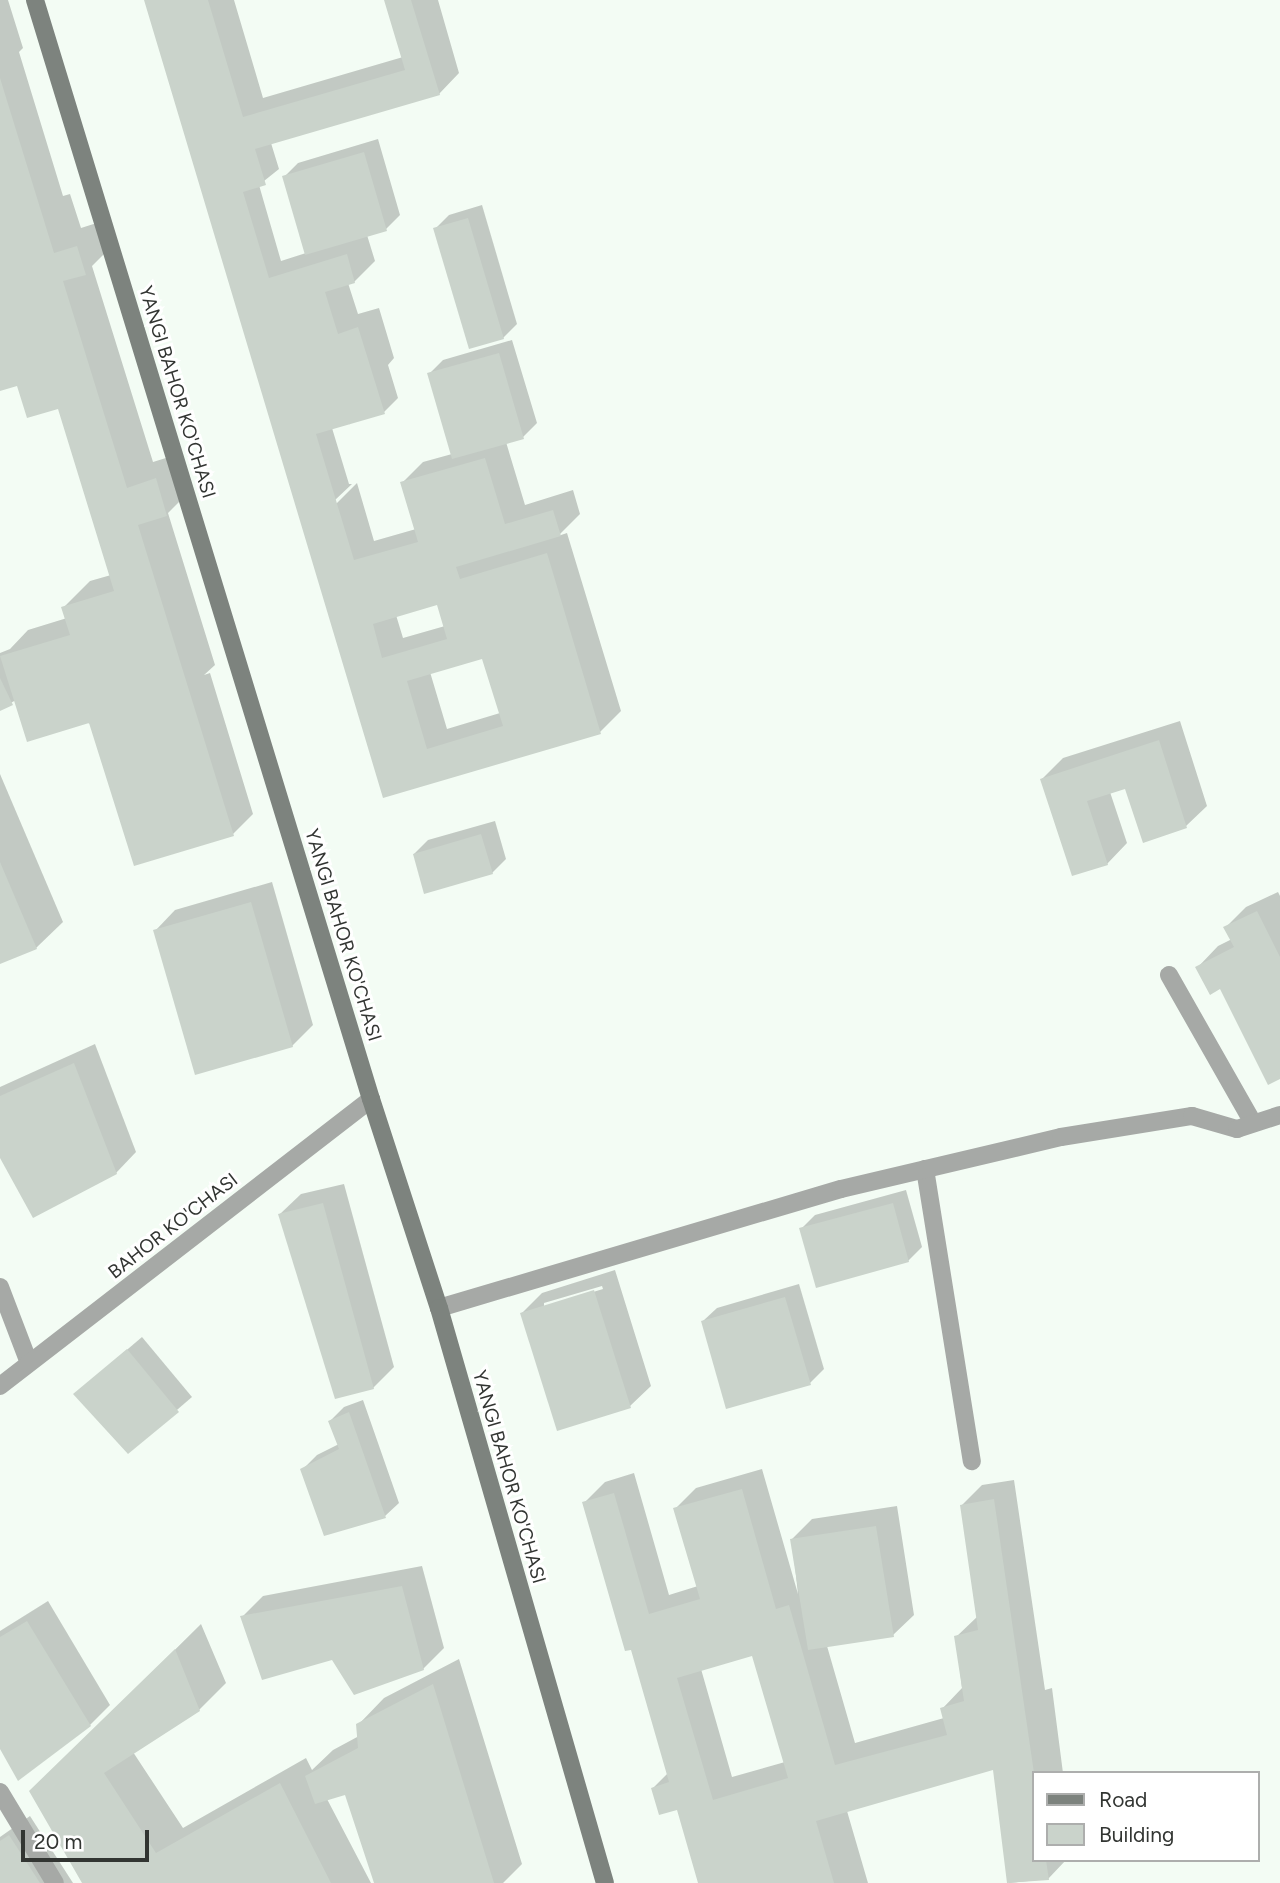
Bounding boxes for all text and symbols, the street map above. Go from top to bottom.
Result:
street label: YANGI BAHOR KO'CHASI [134,283,220,501]
street label: YANGI BAHOR KO'CHASI [300,826,386,1044]
street label: BAHOR KO'CHASI [104,1168,242,1284]
street label: YANGI BAHOR KO'CHASI [468,1368,550,1586]
legend [1032,1771,1259,1862]
text: Road [1099,1787,1147,1812]
scale bar [24,1816,152,1860]
text: Building [1099,1822,1174,1847]
text: 20 m [34,1829,82,1854]

